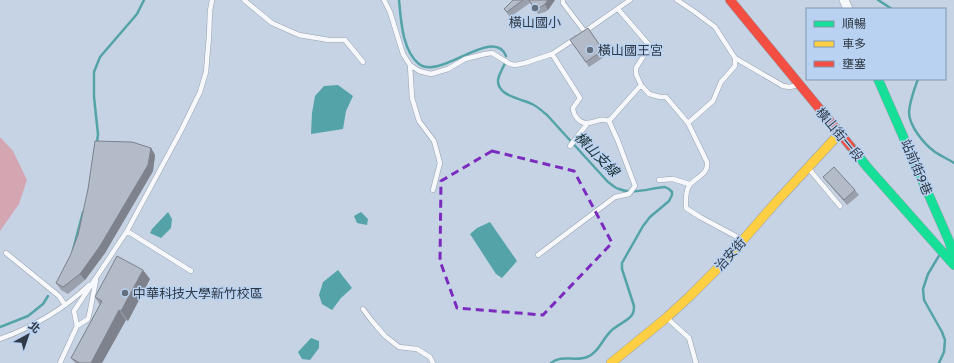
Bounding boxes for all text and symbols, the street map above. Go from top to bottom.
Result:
marker: 橫山國小 [530,3,540,13]
legend [806,8,946,80]
place label: 橫山國小 [509,14,561,30]
text: 順暢 [842,16,866,31]
text: 車多 [842,36,866,51]
place label: 橫山國王宮 [598,42,663,58]
marker: 橫山國王宮 [585,45,595,55]
text: 壅塞 [842,56,866,71]
street label: 橫山街一段 [813,104,867,164]
water label: 橫山支線 [571,128,625,182]
street label: 站前街9巷 [898,137,936,197]
street label: 治安街 [711,234,749,274]
place label: 中華科技大學新竹校區 [133,285,263,301]
marker: 中華科技大學新竹校區 [120,288,130,298]
north arrow [8,315,48,355]
text: 北 [26,318,43,336]

